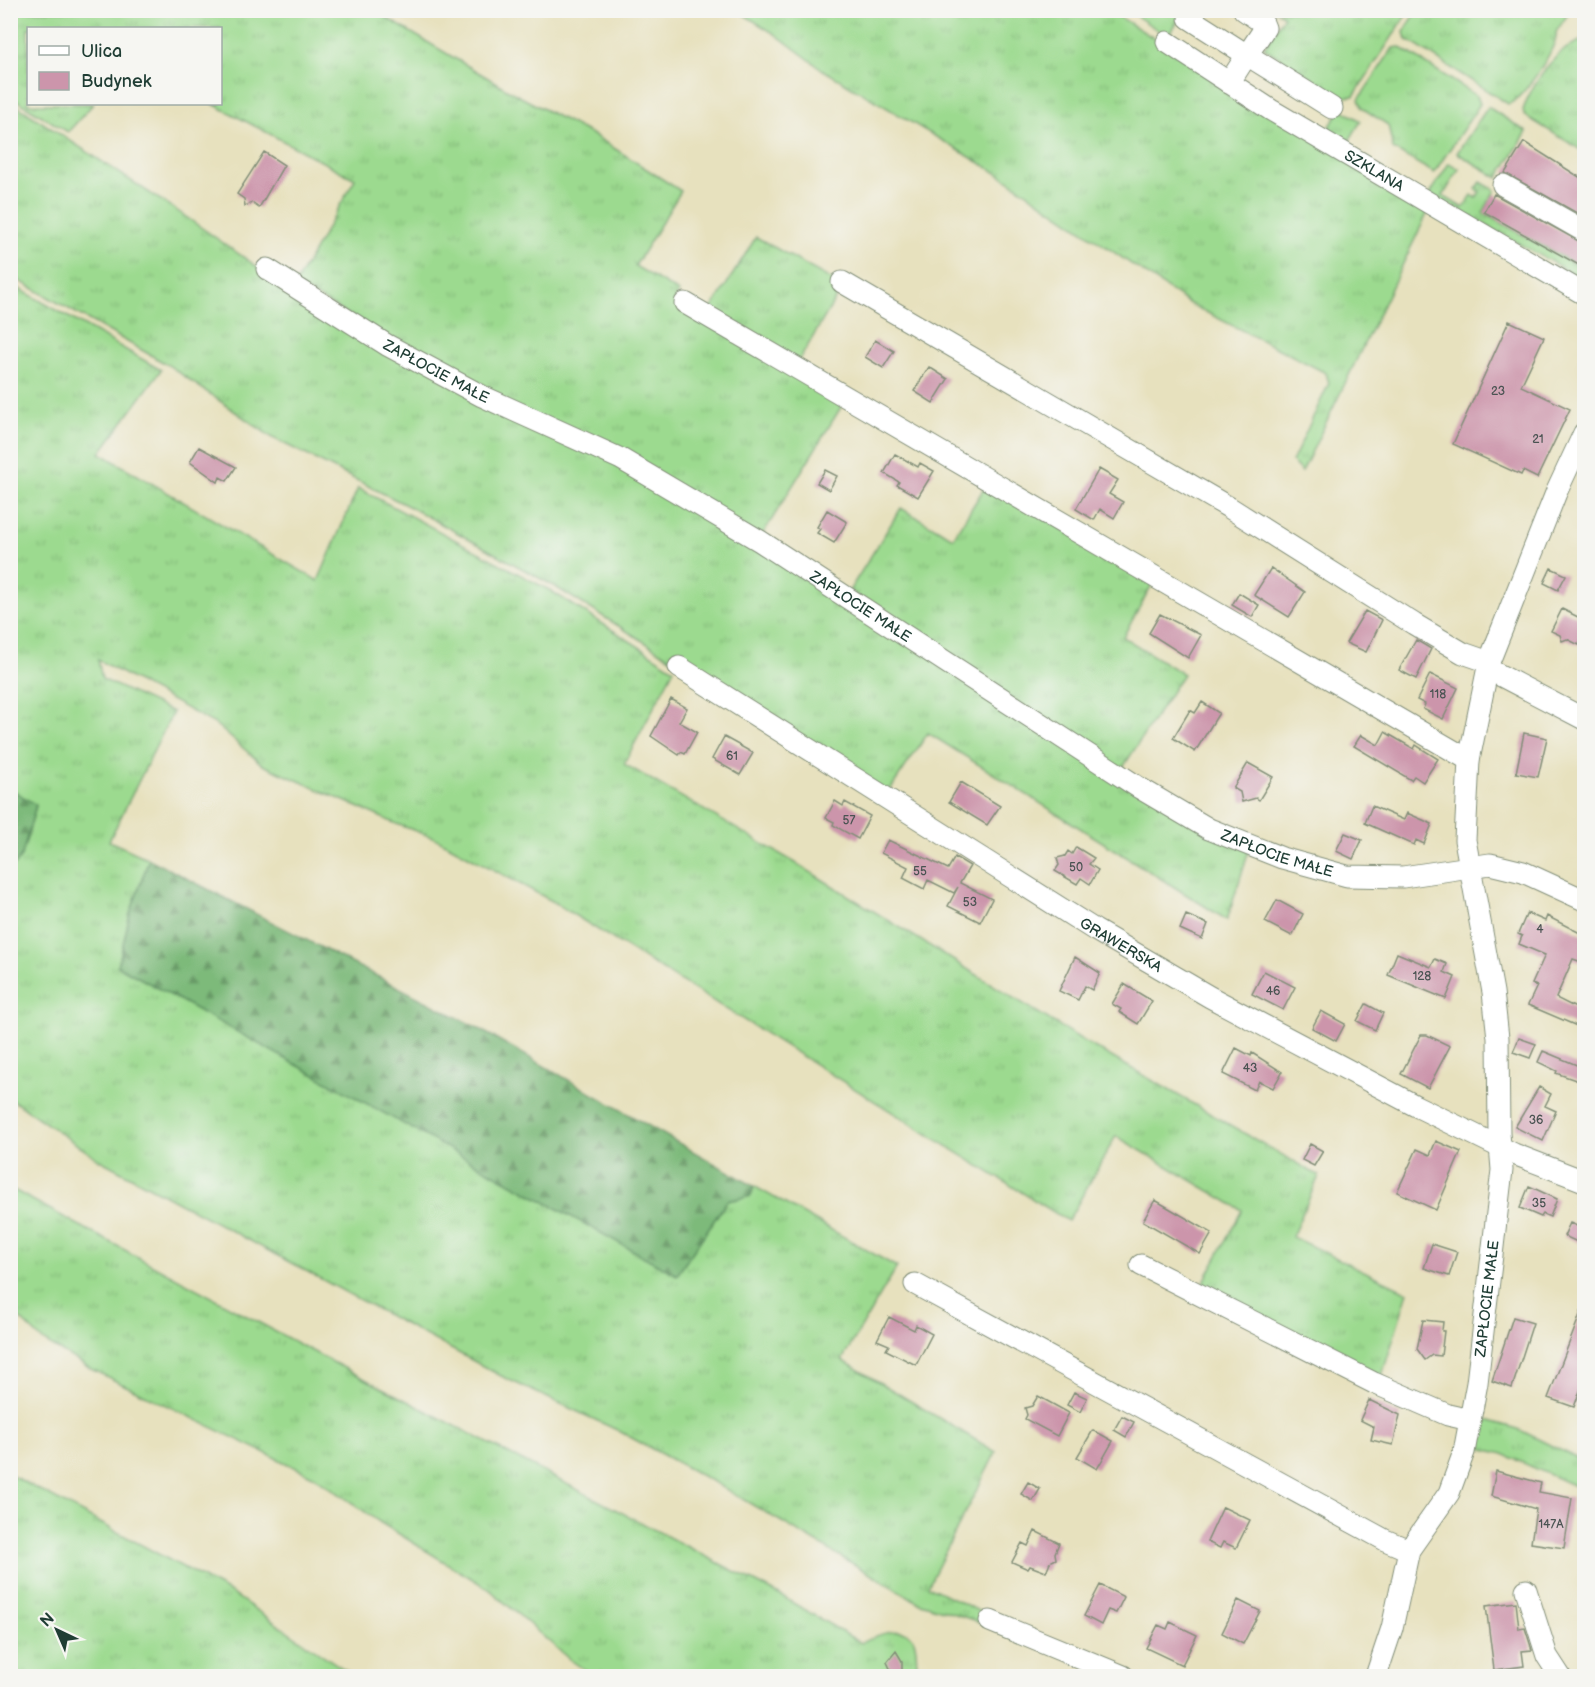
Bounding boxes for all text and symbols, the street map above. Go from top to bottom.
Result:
legend [27,27,222,105]
text: Ulica [81,41,122,62]
text: Budynek [81,71,152,92]
street label: SZKLANA [1341,146,1408,196]
street label: ZAPŁOCIE MAŁE [379,335,492,408]
house number: 23 [1491,384,1505,399]
house number: 21 [1532,432,1544,447]
street label: ZAPŁOCIE MAŁE [805,566,915,647]
house number: 118 [1430,687,1446,702]
house number: 61 [726,749,738,764]
house number: 57 [843,813,855,828]
street label: ZAPŁOCIE MAŁE [1218,825,1336,881]
house number: 50 [1069,860,1083,875]
house number: 55 [913,864,927,879]
house number: 53 [963,895,977,910]
street label: GRAWERSKA [1076,913,1166,977]
house number: 4 [1536,922,1544,937]
house number: 128 [1413,969,1431,984]
house number: 46 [1266,984,1280,999]
house number: 43 [1243,1061,1257,1076]
house number: 36 [1529,1113,1543,1128]
house number: 35 [1532,1196,1546,1211]
street label: ZAPŁOCIE MAŁE [1471,1239,1503,1359]
house number: 147A [1538,1517,1564,1532]
north arrow [27,1600,87,1660]
text: N [37,1609,59,1631]

